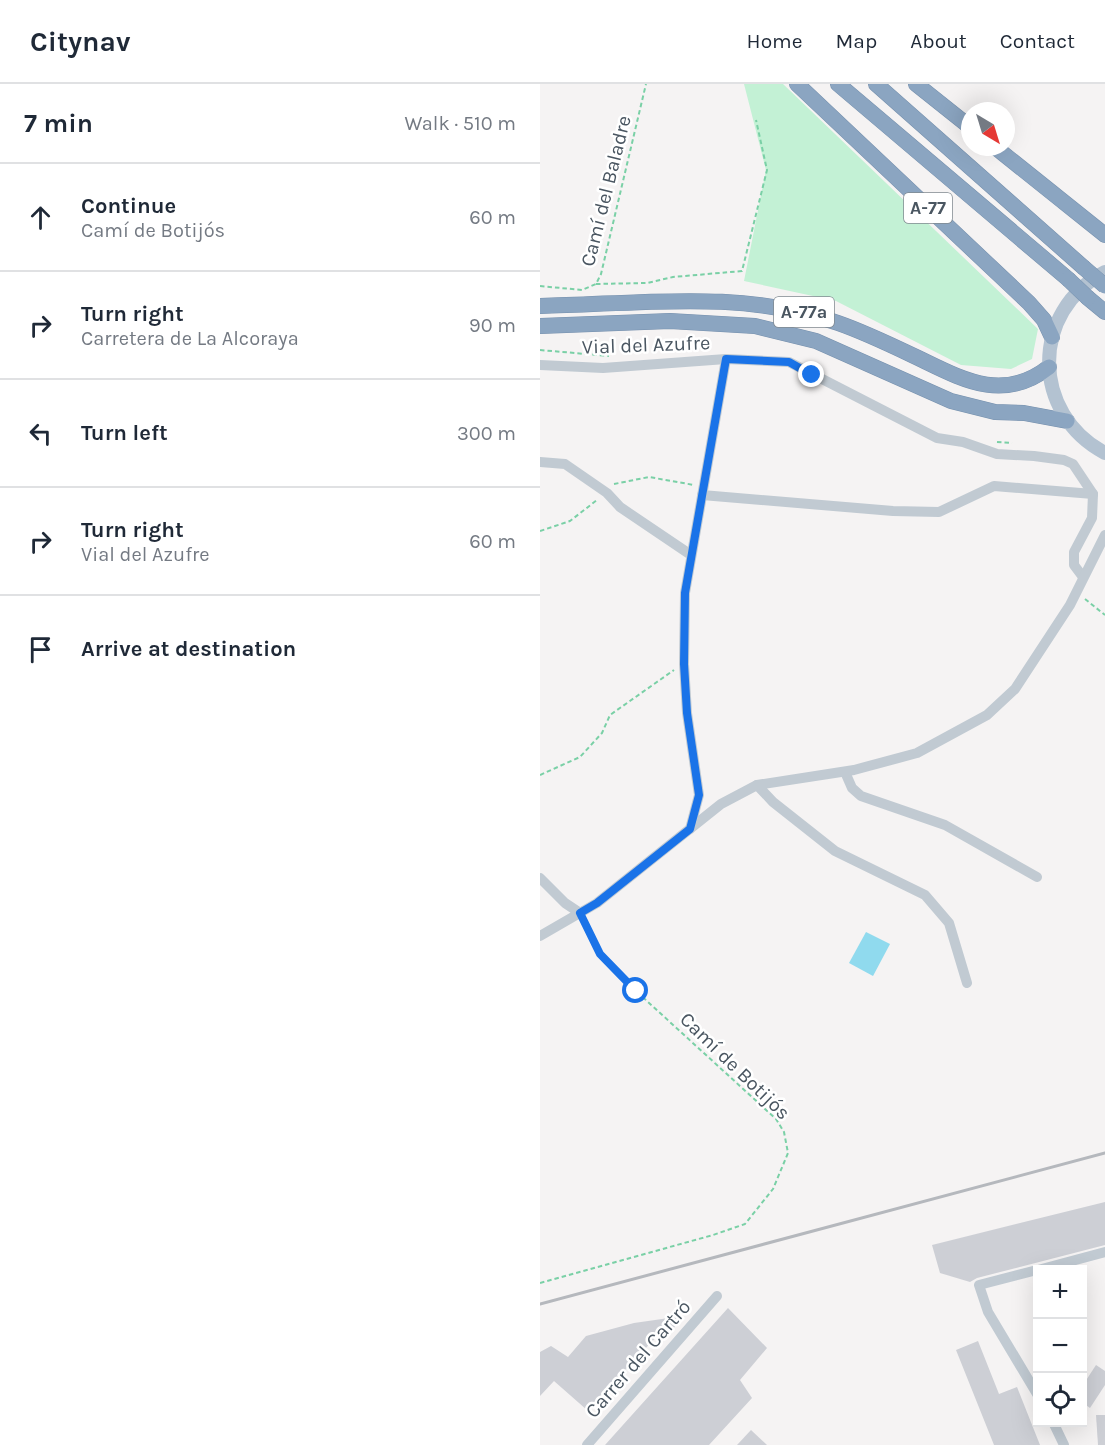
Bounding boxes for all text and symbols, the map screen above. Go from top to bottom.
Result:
text: Citynav [30,25,130,58]
text: Home [747,29,803,53]
text: Map [836,29,877,53]
text: About [910,29,967,53]
text: Contact [1000,29,1075,53]
north arrow [961,102,1015,156]
text: 7 min [24,108,93,139]
text: Walk · 510 m [405,112,516,135]
street label: Camí del Baladre [576,113,636,269]
text: Continue [81,193,176,219]
road number: A-77 [904,193,952,223]
icon: ahead [24,201,57,234]
text: 60 m [469,206,516,229]
text: Camí de Botijós [81,219,225,242]
road number: A-77a [774,297,834,327]
text: Turn right [81,301,184,327]
icon: right [24,309,57,342]
text: 90 m [469,314,516,337]
text: Carretera de La Alcoraya [81,327,299,350]
street label: Vial del Azufre [581,331,711,359]
route end [798,361,824,387]
icon: left [24,417,57,450]
text: Turn left [81,420,168,446]
text: 300 m [457,422,516,445]
text: Turn right [81,517,184,543]
icon: right [24,525,57,558]
text: 60 m [469,530,516,553]
text: Vial del Azufre [81,543,209,566]
icon: arrive [24,633,57,666]
text: Arrive at destination [81,636,296,662]
route start [622,977,648,1003]
street label: Camí de Botijós [675,1008,795,1124]
map controls [1033,1265,1087,1427]
button: + [1033,1265,1087,1319]
street label: Carrer del Cartró [581,1295,695,1423]
button: − [1033,1319,1087,1373]
button: locate [1033,1373,1087,1427]

